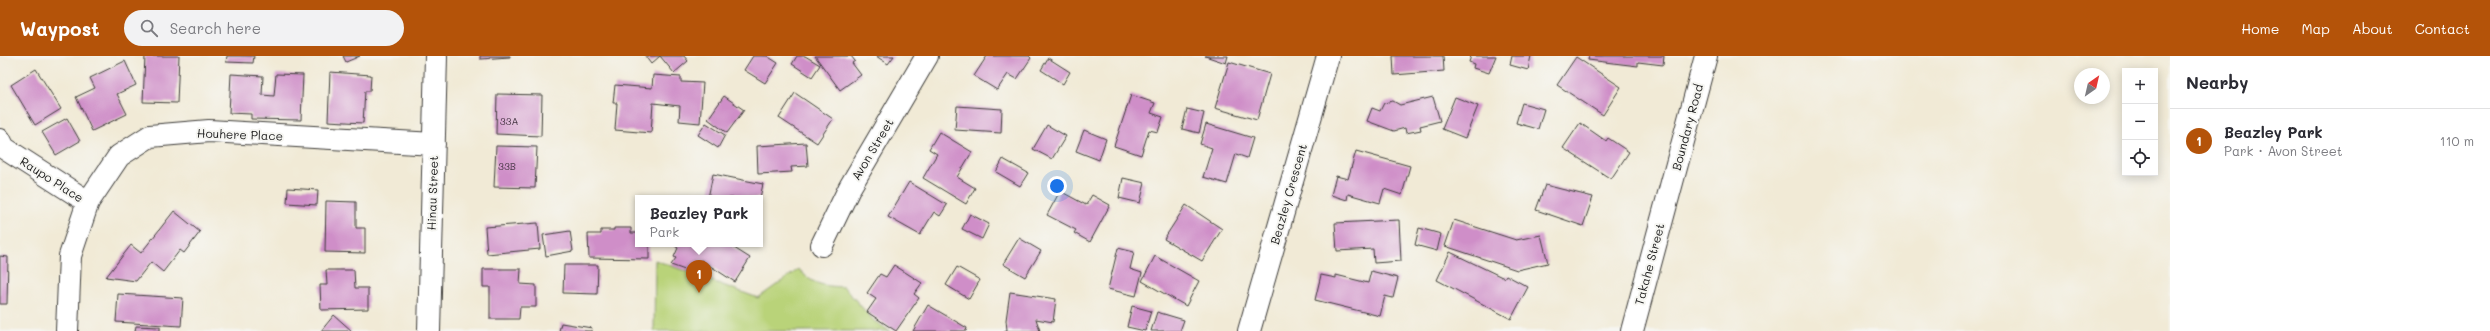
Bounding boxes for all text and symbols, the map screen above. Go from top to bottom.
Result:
search box [124,10,404,46]
text: Waypost [20,16,100,41]
icon: search [138,17,160,39]
text: Search here [170,18,261,38]
text: Home [2241,19,2279,38]
text: Map [2301,19,2330,38]
text: About [2352,19,2393,38]
text: Contact [2415,19,2470,38]
north arrow [2074,68,2110,104]
map controls [2122,68,2158,176]
button: + [2122,68,2158,104]
text: Nearby [2186,71,2248,93]
street label: Boundary Road [1668,82,1706,172]
button: − [2122,104,2158,140]
house number: 33A [500,114,518,128]
street label: Avon Street [847,115,897,183]
text: Beazley Park [2224,122,2323,142]
street label: Houhere Place [197,125,283,143]
text: 1 [2196,132,2202,149]
text: 110 m [2440,132,2474,149]
button: locate [2122,140,2158,176]
street label: Beazley Crescent [1266,142,1310,246]
text: Park · Avon Street [2224,142,2342,159]
street label: Raupo Place [17,153,87,205]
street label: Hinau Street [423,155,441,231]
house number: 33B [498,159,516,173]
your location [1047,176,1067,196]
popup [635,195,763,247]
text: Beazley Park [650,203,748,223]
street label: Takahe Street [1630,221,1668,307]
text: Park [650,223,679,240]
pin: 1 [686,260,712,293]

